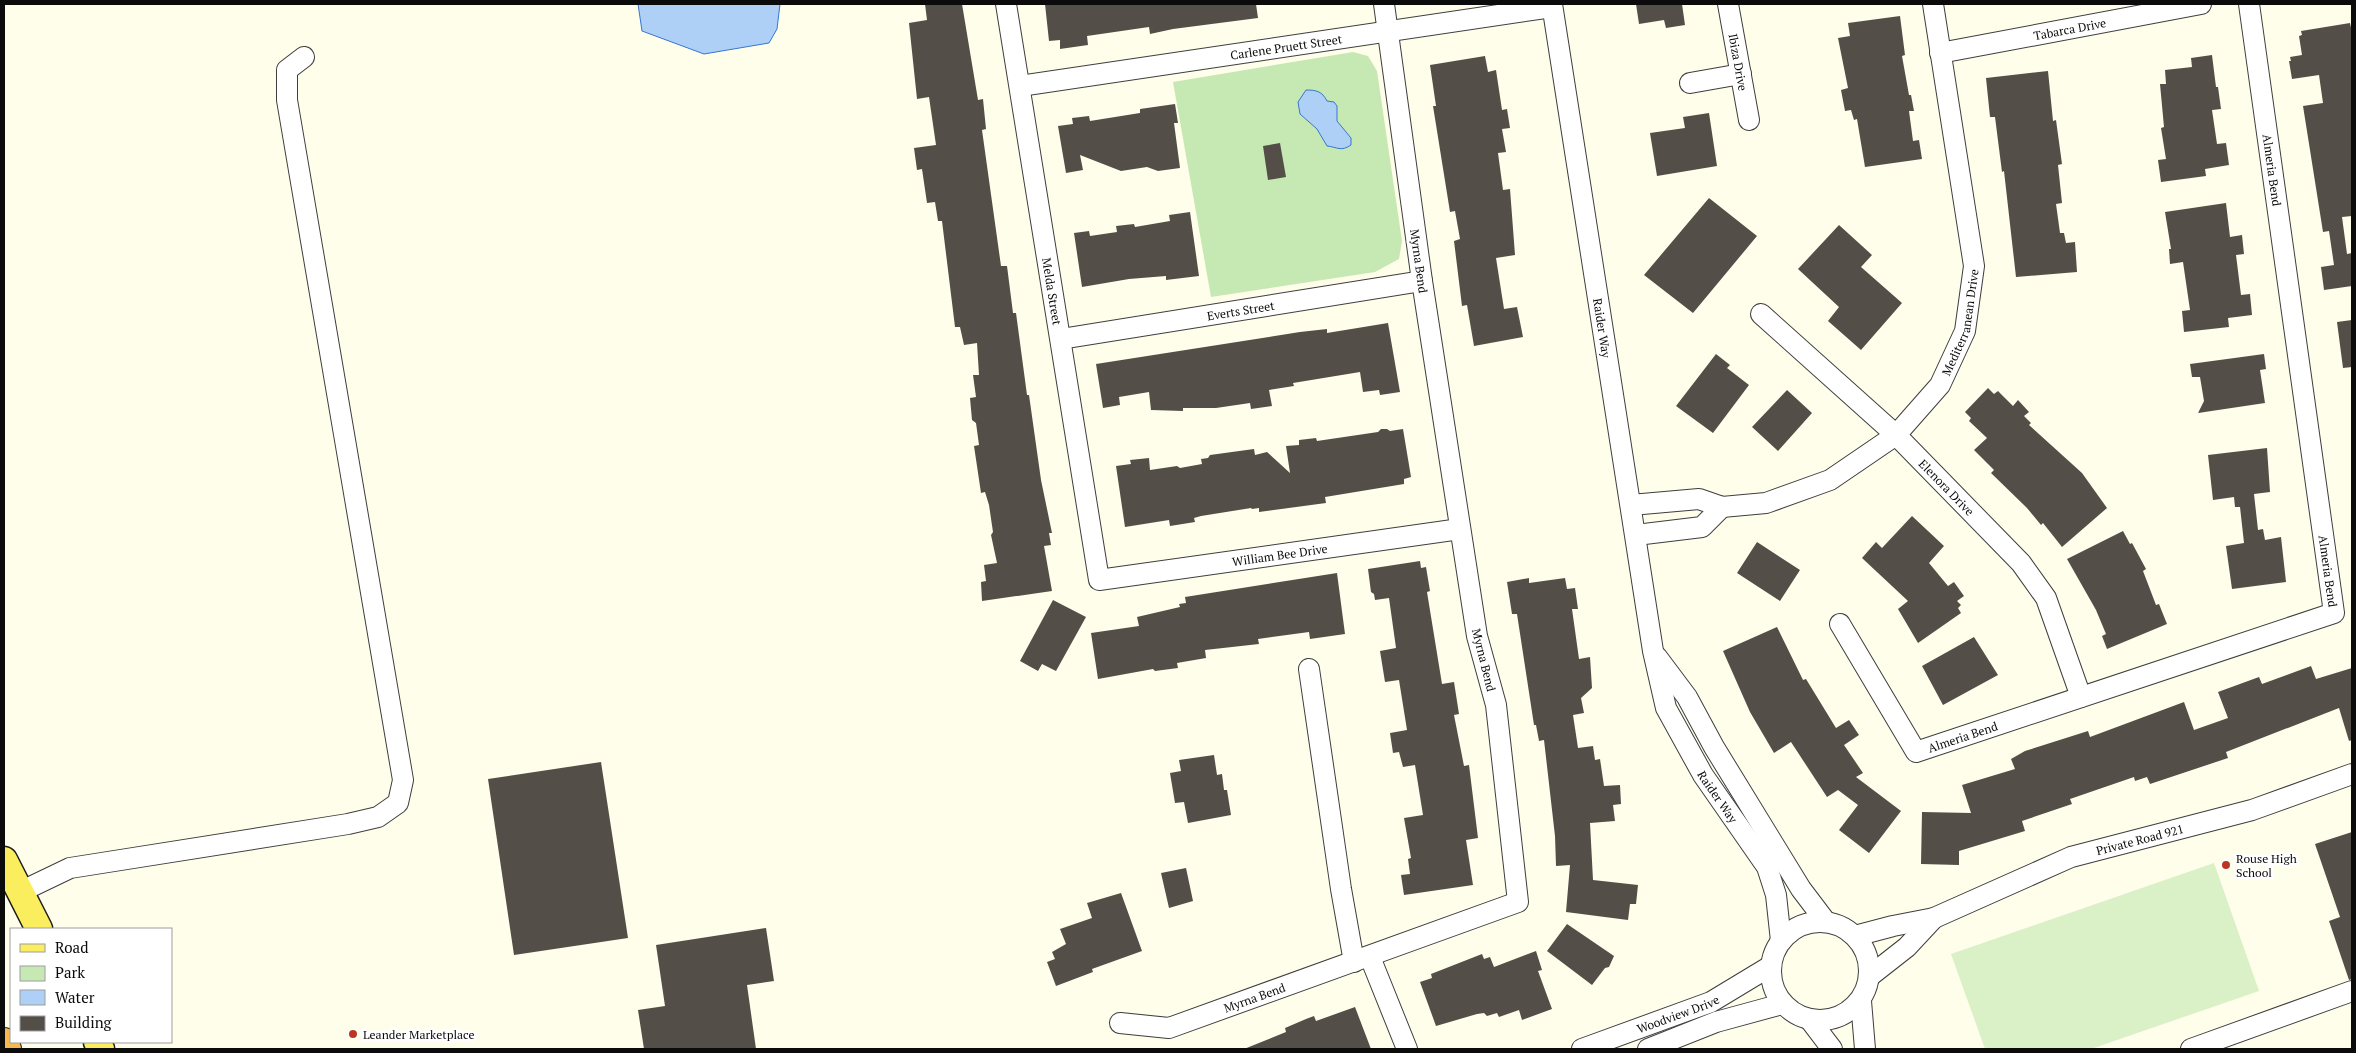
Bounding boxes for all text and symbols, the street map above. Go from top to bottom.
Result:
street label: Tabarca Drive [2032,14,2107,43]
street label: Carlene Pruett Street [1229,31,1343,62]
street label: Ibiza Drive [1726,32,1751,92]
street label: Almeria Bend [2260,133,2285,207]
street label: Myrna Bend [1407,228,1431,294]
street label: Melda Street [1040,257,1065,326]
street label: Mediterranean Drive [1938,268,1981,378]
street label: Everts Street [1206,297,1276,323]
street label: Raider Way [1591,297,1615,360]
street label: Elenora Drive [1916,456,1978,518]
street label: Almeria Bend [2316,534,2341,608]
street label: William Bee Drive [1231,540,1328,569]
street label: Myrna Bend [1469,627,1499,693]
street label: Almeria Bend [1926,718,2000,755]
street label: Raider Way [1695,768,1742,826]
street label: Private Road 921 [2094,821,2185,858]
place label: Rouse High School [2236,851,2297,880]
marker: Rouse High School [2220,859,2232,871]
legend [10,928,172,1043]
text: Road [55,937,88,957]
text: Park [55,962,85,982]
street label: Myrna Bend [1221,979,1288,1015]
text: Water [55,987,95,1007]
street label: Woodview Drive [1635,991,1722,1036]
text: Building [55,1012,113,1032]
place label: Leander Marketplace [363,1027,475,1042]
marker: Leander Marketplace [347,1028,359,1040]

